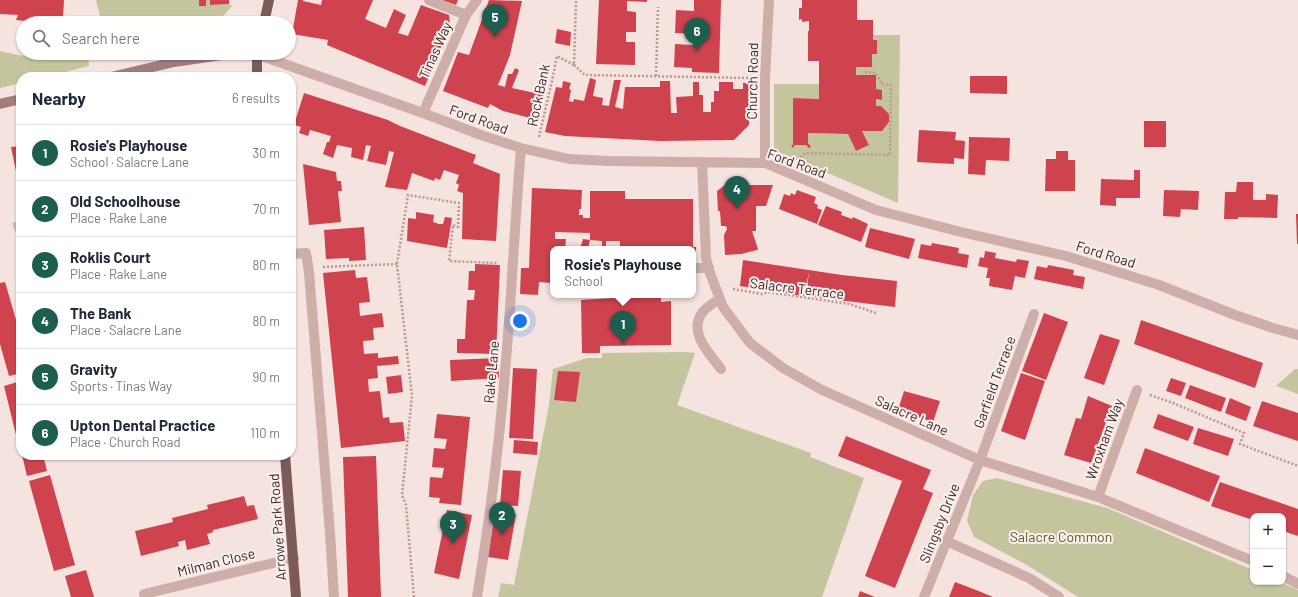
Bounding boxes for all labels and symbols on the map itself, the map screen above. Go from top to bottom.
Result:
pin: 5 [482,4,508,37]
street label: Tinas Way [415,18,455,81]
pin: 6 [684,18,710,51]
street label: Church Road [743,42,761,120]
street label: Rock Bank [523,62,553,128]
street label: Ford Road [447,101,511,137]
street label: Ford Road [765,145,829,181]
pin: 4 [724,176,750,209]
street label: Ford Road [1074,237,1138,271]
street label: Salacre Terrace [749,274,845,302]
your location [510,311,530,331]
pin: 1 [610,311,636,344]
street label: Garfield Terrace [969,334,1019,430]
street label: Rake Lane [480,340,502,404]
street label: Salacre Lane [873,391,951,439]
street label: Wroxham Way [1081,395,1127,482]
street label: Arrowe Park Road [265,473,289,581]
street label: Slingsby Drive [915,481,963,565]
pin: 2 [489,502,515,535]
pin: 3 [440,511,466,544]
park label: Salacre Common [1010,528,1112,545]
street label: Milman Close [175,544,257,580]

